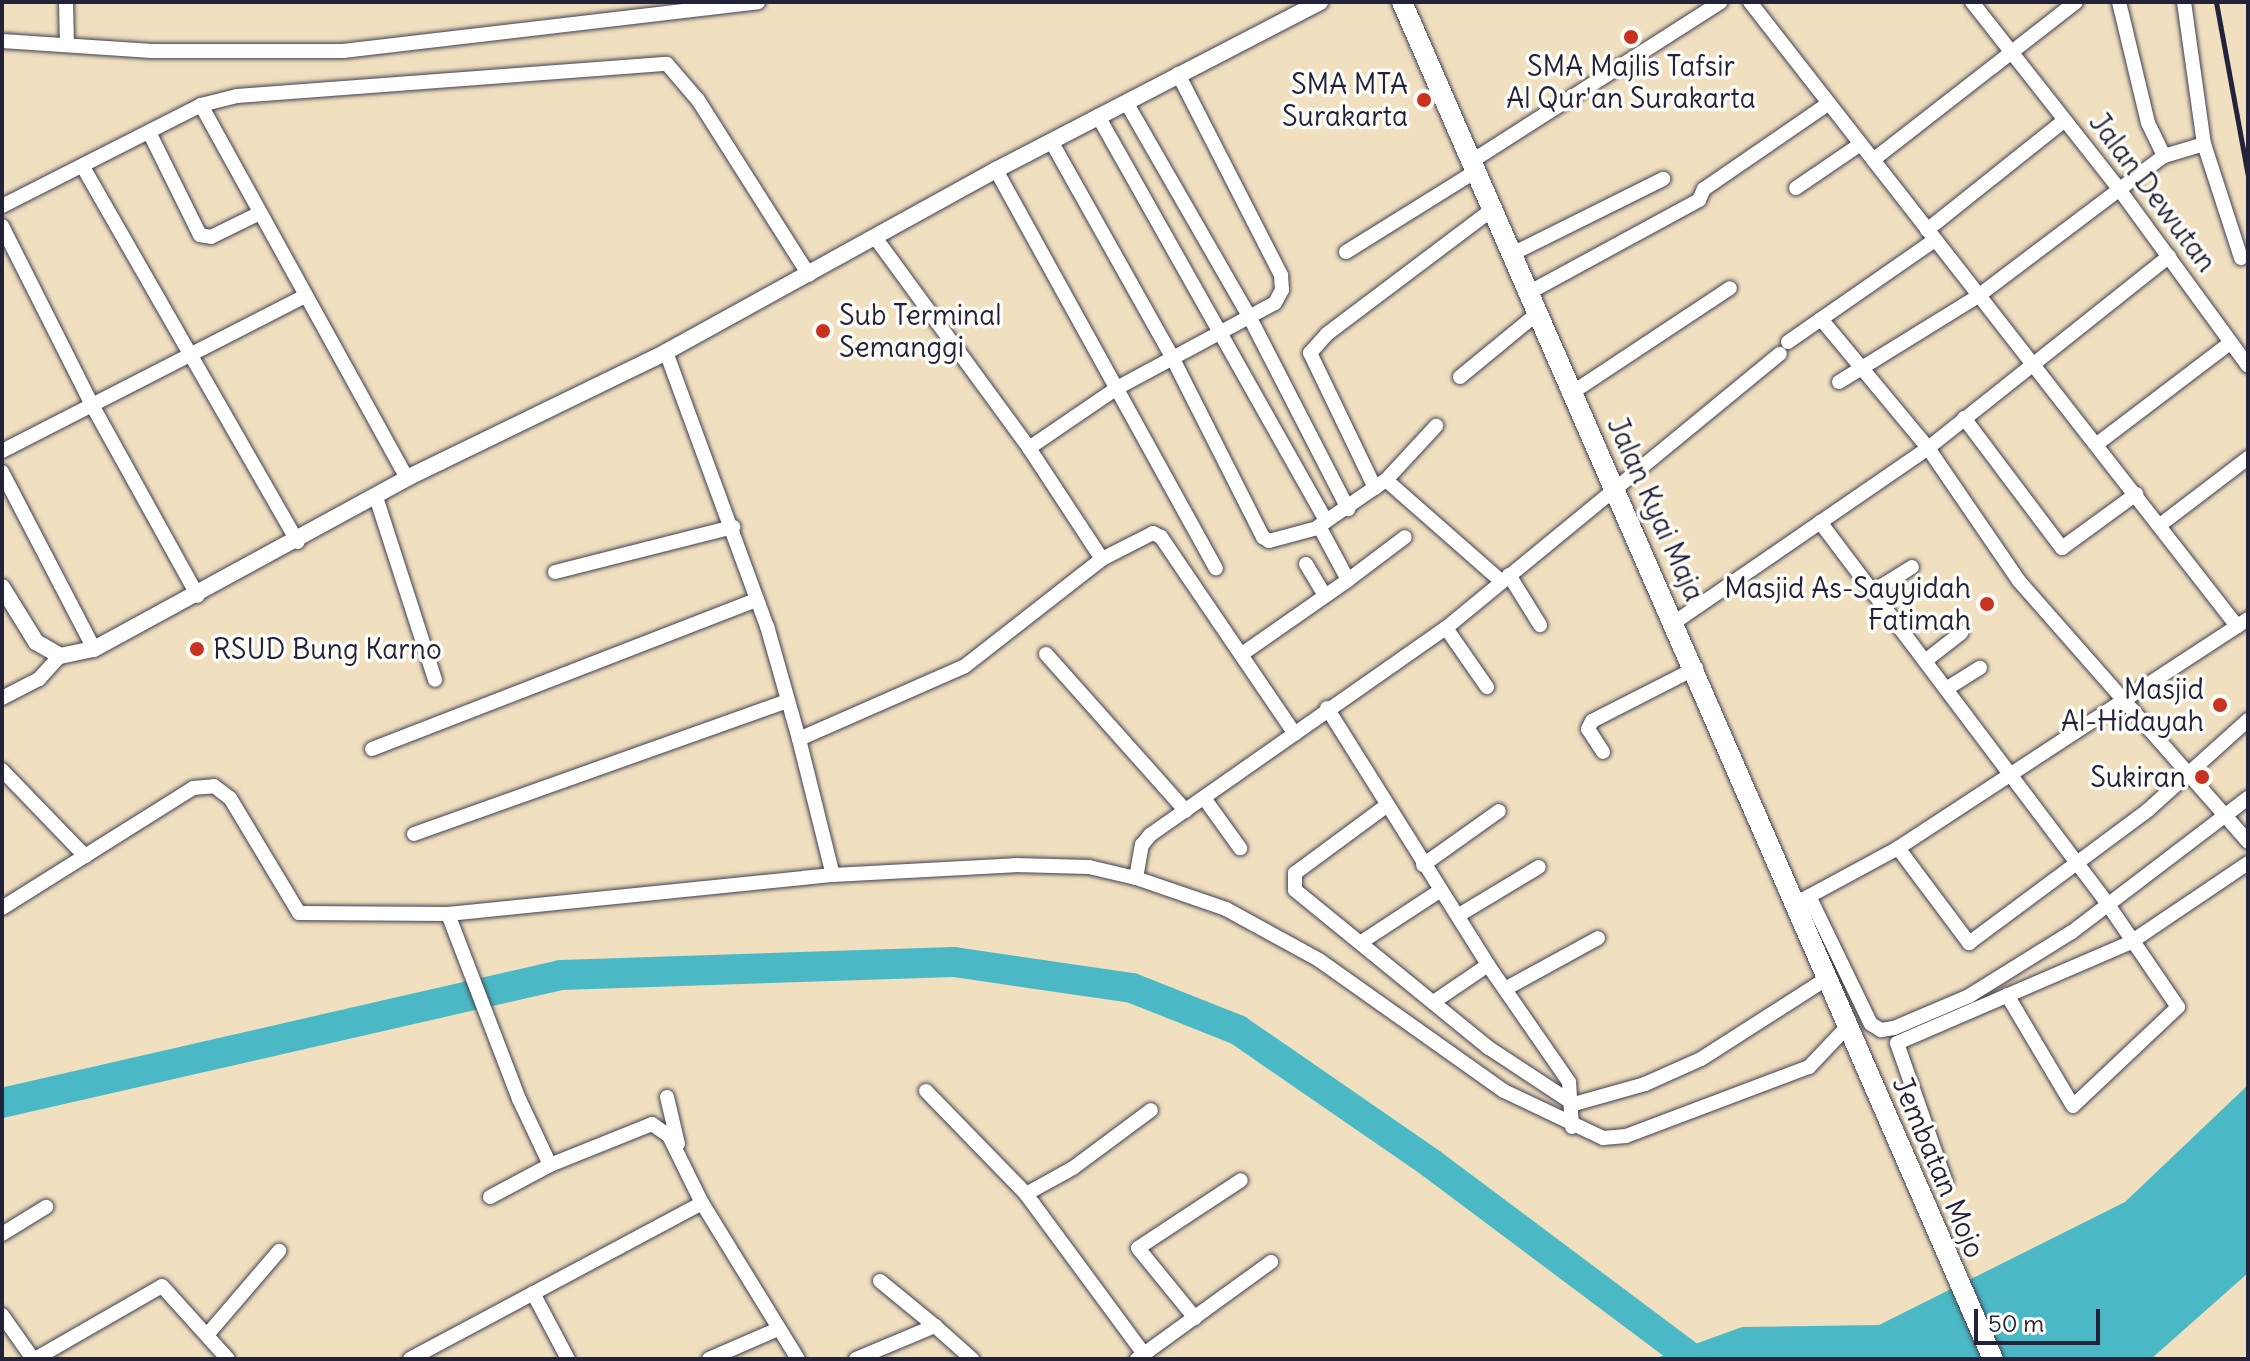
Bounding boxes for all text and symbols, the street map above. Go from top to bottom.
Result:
marker: SMA Majlis Tafsir Al Qur'an Surakarta [1622,28,1640,46]
place label: SMA Majlis Tafsir Al Qur'an Surakarta [1506,49,1756,115]
place label: SMA MTA Surakarta [1282,67,1408,133]
marker: SMA MTA Surakarta [1415,91,1433,109]
street label: Jalan Dewutan [2082,106,2224,278]
place label: Sub Terminal Semanggi [839,298,1002,364]
marker: Sub Terminal Semanggi [814,322,832,340]
street label: Jalan Kyai Maja [1600,412,1712,606]
place label: Masjid As-Sayyidah Fatimah [1724,571,1971,637]
marker: Masjid As-Sayyidah Fatimah [1978,595,1996,613]
place label: RSUD Bung Karno [213,632,442,666]
marker: RSUD Bung Karno [188,640,206,658]
place label: Masjid Al-Hidayah [2061,672,2204,738]
marker: Masjid Al-Hidayah [2211,696,2229,714]
place label: Sukiran [2090,760,2186,794]
marker: Sukiran [2193,768,2211,786]
street label: Jembatan Mojo [1886,1071,1992,1263]
scale bar [1978,1293,2104,1343]
text: 50 m [1988,1308,2044,1338]

